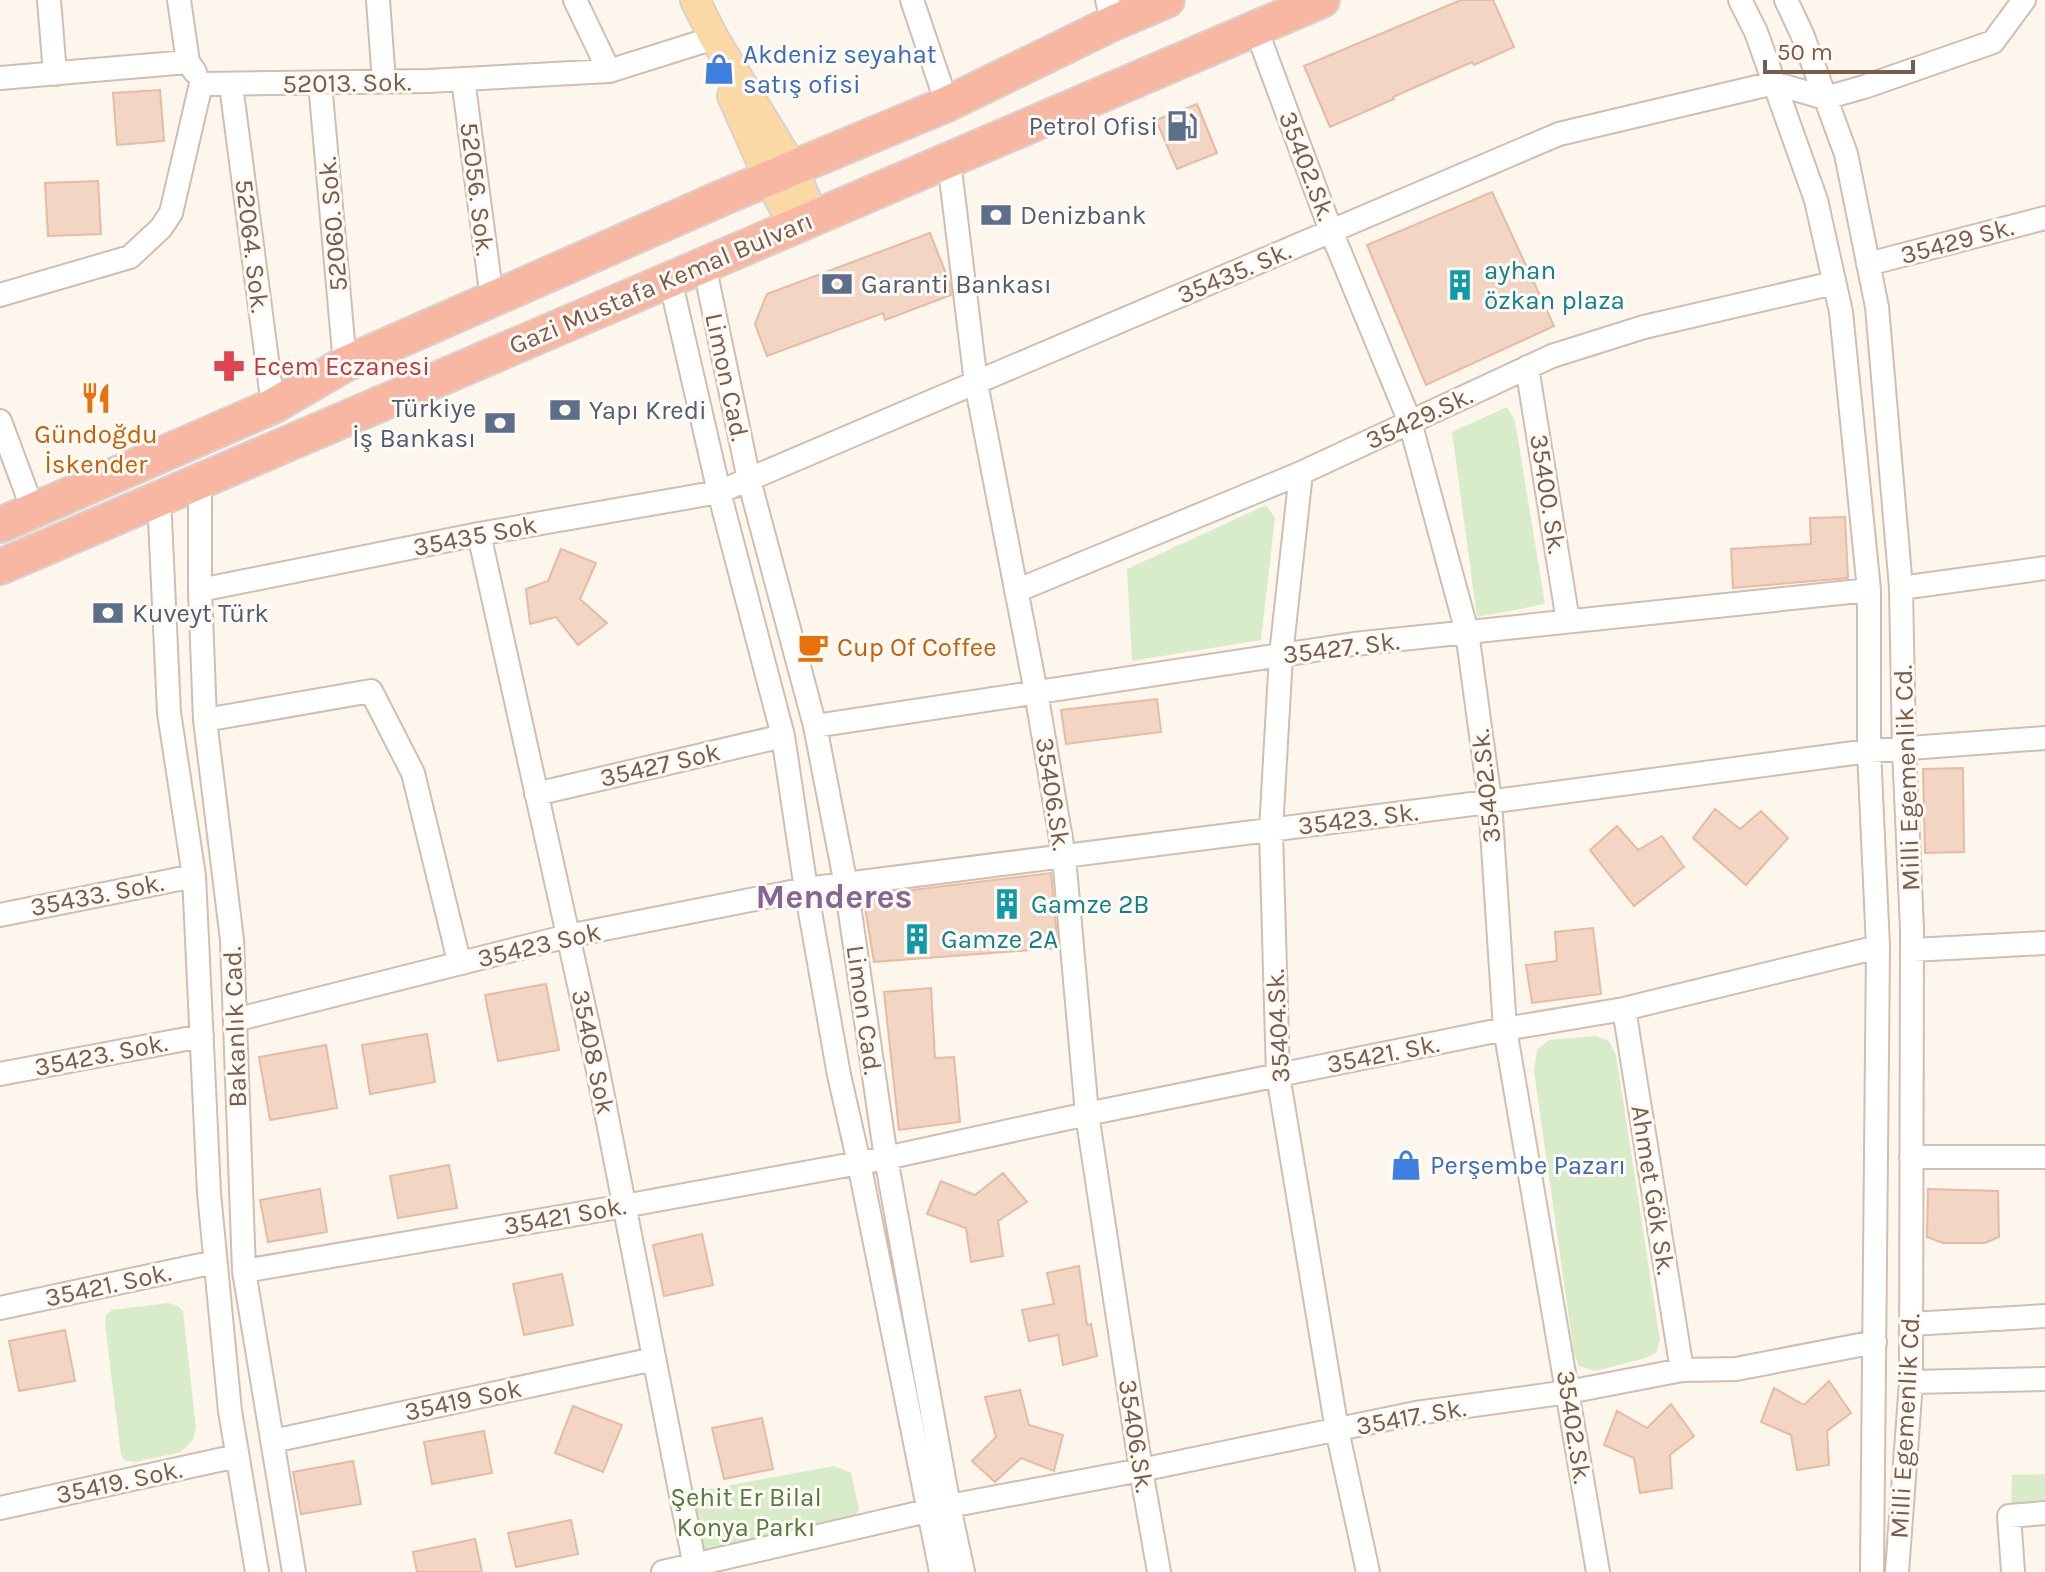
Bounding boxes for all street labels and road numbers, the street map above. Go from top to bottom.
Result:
street label: 52013. Sok. [282,66,412,100]
street label: 35402.Sk. [1272,107,1342,225]
street label: 52056. Sok. [453,120,501,258]
street label: 52060. Sok. [312,155,354,293]
street label: 52064. Sok. [228,177,276,315]
street label: Gazi Mustafa Kemal Bulvarı [504,205,818,361]
street label: 35429 Sk. [1897,211,2017,271]
street label: 35435. Sk. [1173,235,1295,311]
street label: Limon Cad. [698,310,756,444]
street label: 35429.Sk. [1361,380,1477,456]
street label: 35400. Sk. [1523,432,1573,556]
street label: 35435 Sok [411,509,539,563]
street label: 35427. Sk. [1281,625,1401,671]
street label: Milli Egemenlik Cd. [1888,664,1926,892]
street label: 35402.Sk. [1465,727,1507,845]
street label: 35406.Sk. [1029,735,1077,853]
street label: 35427 Sok [597,736,723,794]
street label: 35423. Sk. [1296,796,1420,842]
street label: 35433. Sok. [28,867,166,923]
street label: 35423 Sok [474,916,604,974]
street label: Limon Cad. [840,943,888,1077]
street label: Bakanlık Cad. [217,946,253,1108]
street label: 35404.Sk. [1260,968,1296,1084]
street label: 35408 Sok [565,987,621,1117]
street label: 35423. Sok. [32,1027,170,1083]
street label: 35421. Sk. [1324,1028,1442,1080]
street label: Ahmet Gök Sk. [1624,1103,1682,1277]
street label: 35421 Sok. [501,1190,629,1242]
street label: 35421. Sok. [42,1257,174,1313]
street label: Milli Egemenlik Cd. [1884,1312,1926,1540]
street label: 35402.Sk. [1550,1368,1598,1486]
street label: 35419 Sok [402,1372,524,1428]
street label: 35406.Sk. [1112,1377,1160,1495]
street label: 35417. Sk. [1354,1392,1468,1442]
street label: 35419. Sok. [53,1454,185,1510]

